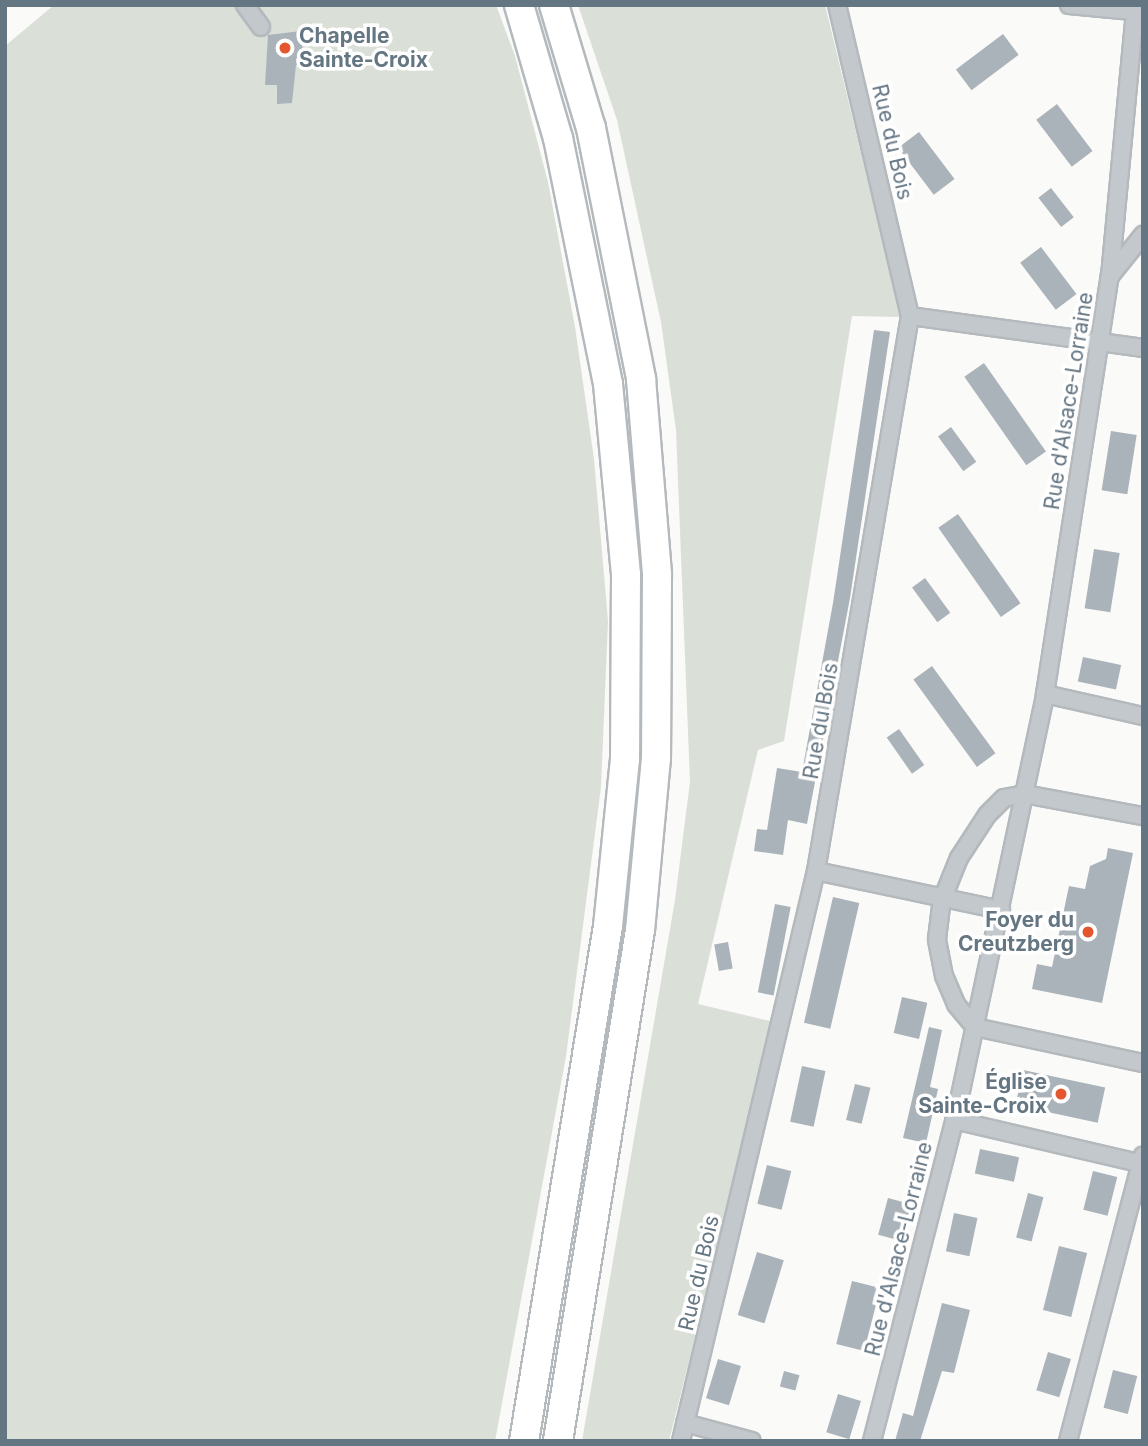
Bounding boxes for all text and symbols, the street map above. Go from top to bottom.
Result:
place label: Chapelle Sainte-Croix [299,23,428,73]
marker: Chapelle Sainte-Croix [277,40,293,56]
street label: Rue du Bois [866,82,918,202]
street label: Rue d'Alsace-Lorraine [1039,290,1099,512]
street label: Rue du Bois [798,661,844,781]
place label: Foyer du Creutzberg [958,907,1074,957]
marker: Foyer du Creutzberg [1080,924,1096,940]
place label: Église Sainte-Croix [918,1069,1047,1119]
marker: Église Sainte-Croix [1053,1086,1069,1102]
street label: Rue d'Alsace-Lorraine [860,1139,938,1359]
street label: Rue du Bois [673,1213,725,1333]

